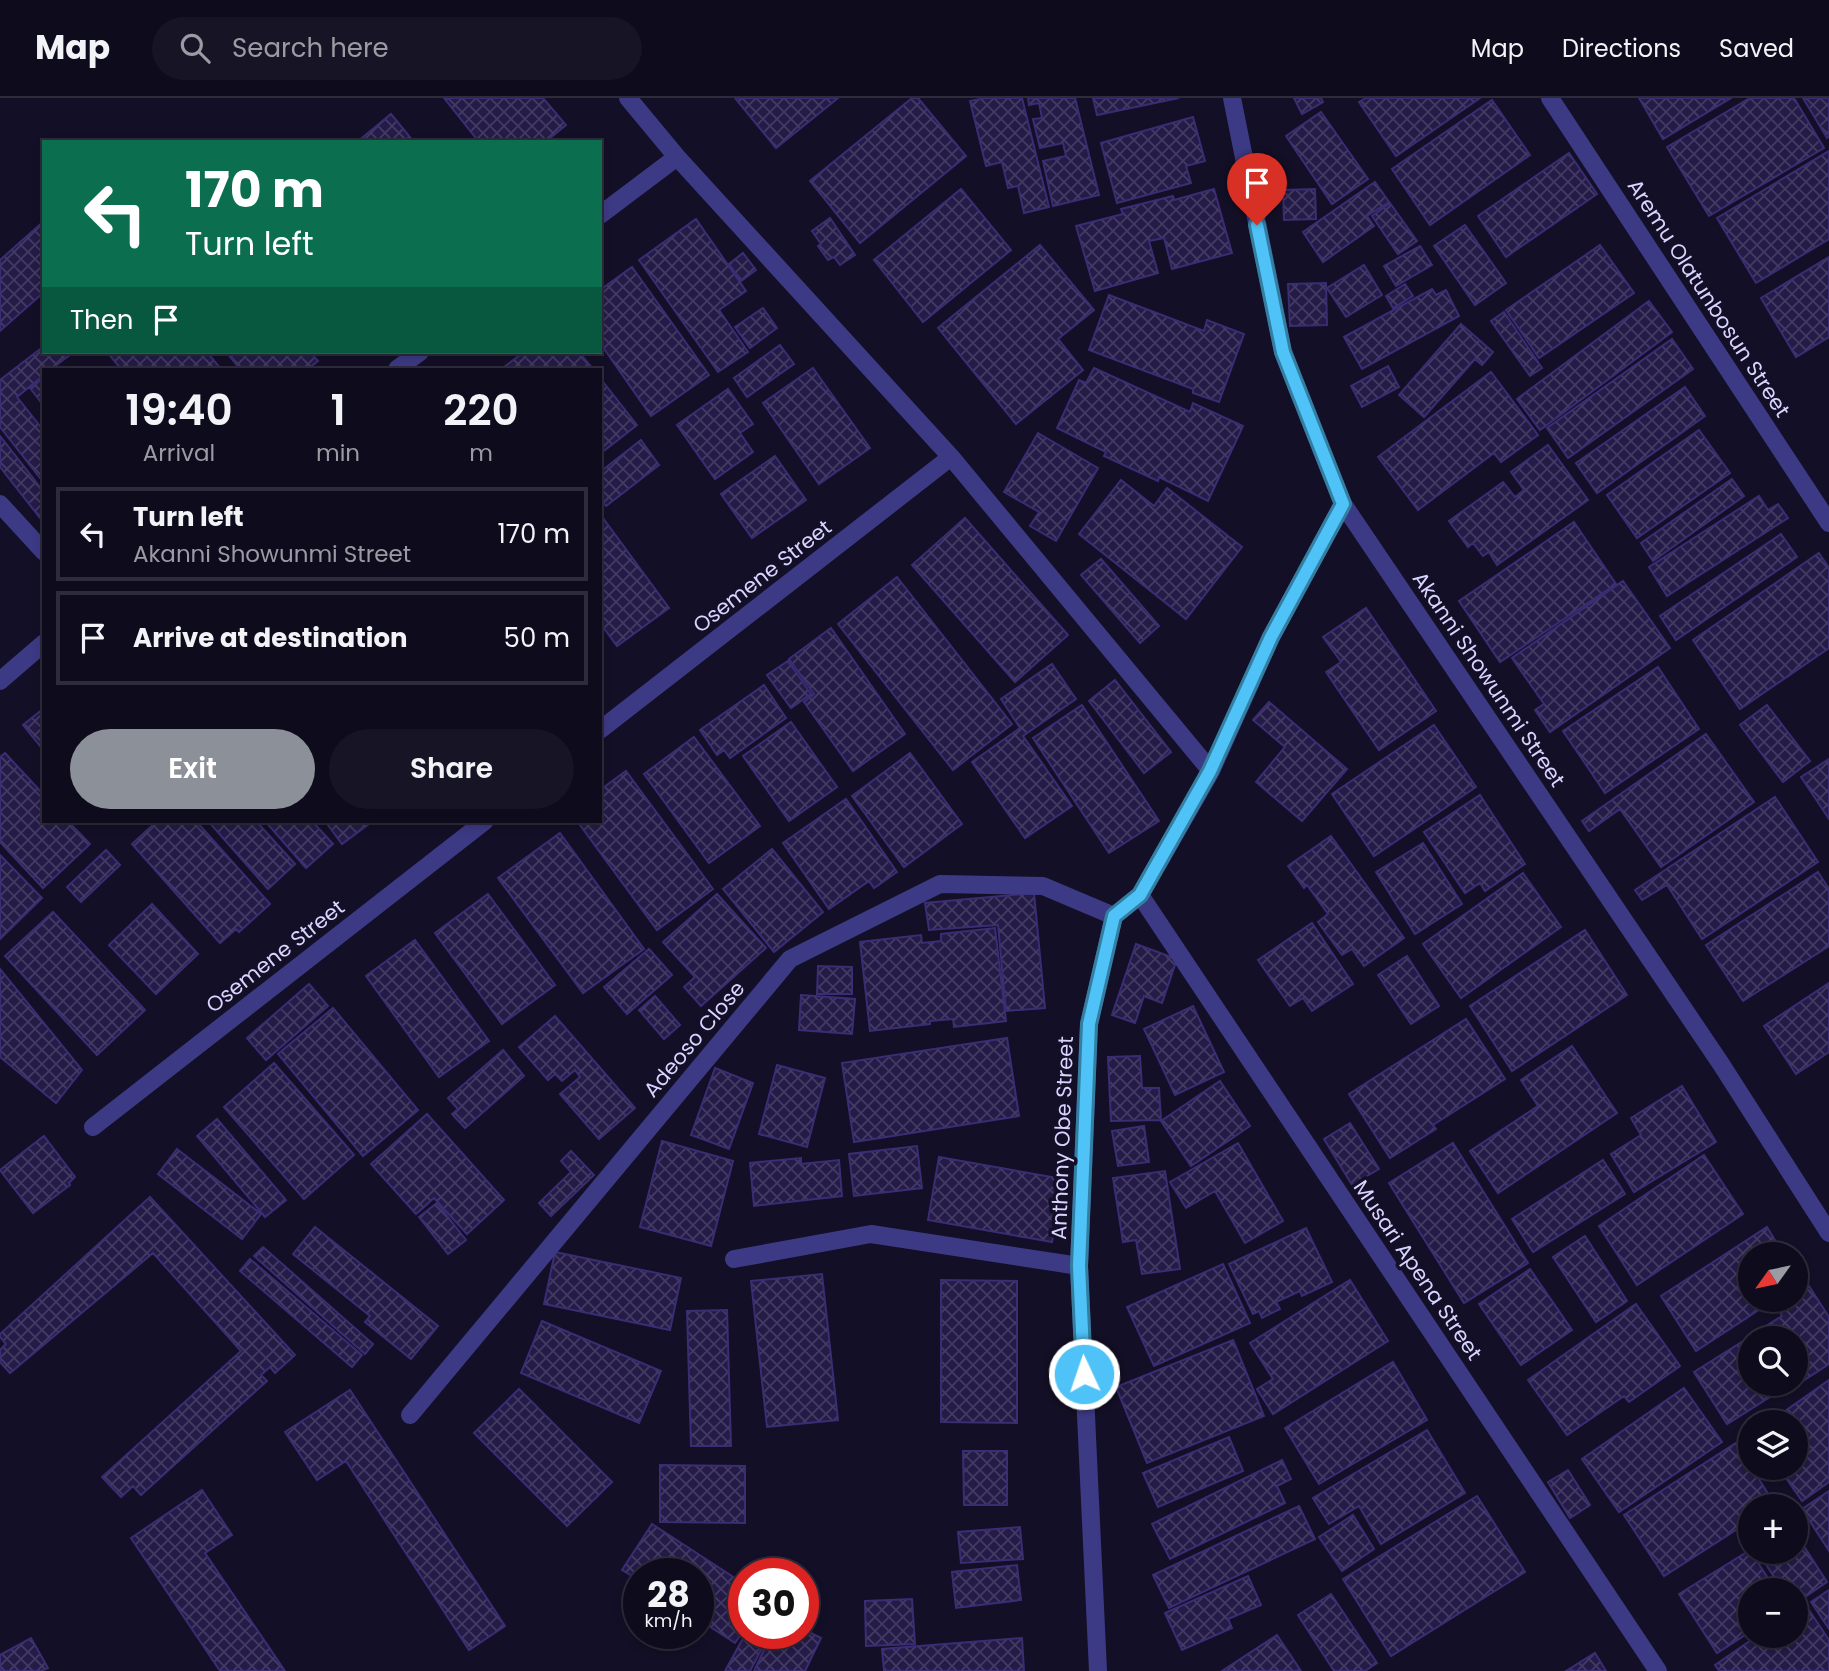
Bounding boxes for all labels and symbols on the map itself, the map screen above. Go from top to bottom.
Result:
pin [1227,153,1287,225]
street label: Aremu Olatunbosun Street [1621,173,1797,423]
street label: Osemene Street [687,513,837,639]
street label: Akanni Showunmi Street [1406,566,1572,792]
street label: Osemene Street [200,893,350,1019]
street label: Adeoso Close [637,975,751,1103]
street label: Anthony Obe Street [1044,1036,1080,1240]
street label: Musari Apena Street [1347,1174,1489,1366]
north arrow [1738,1242,1808,1312]
position arrow [1047,1337,1121,1411]
speed limit sign: 30 [728,1558,819,1649]

